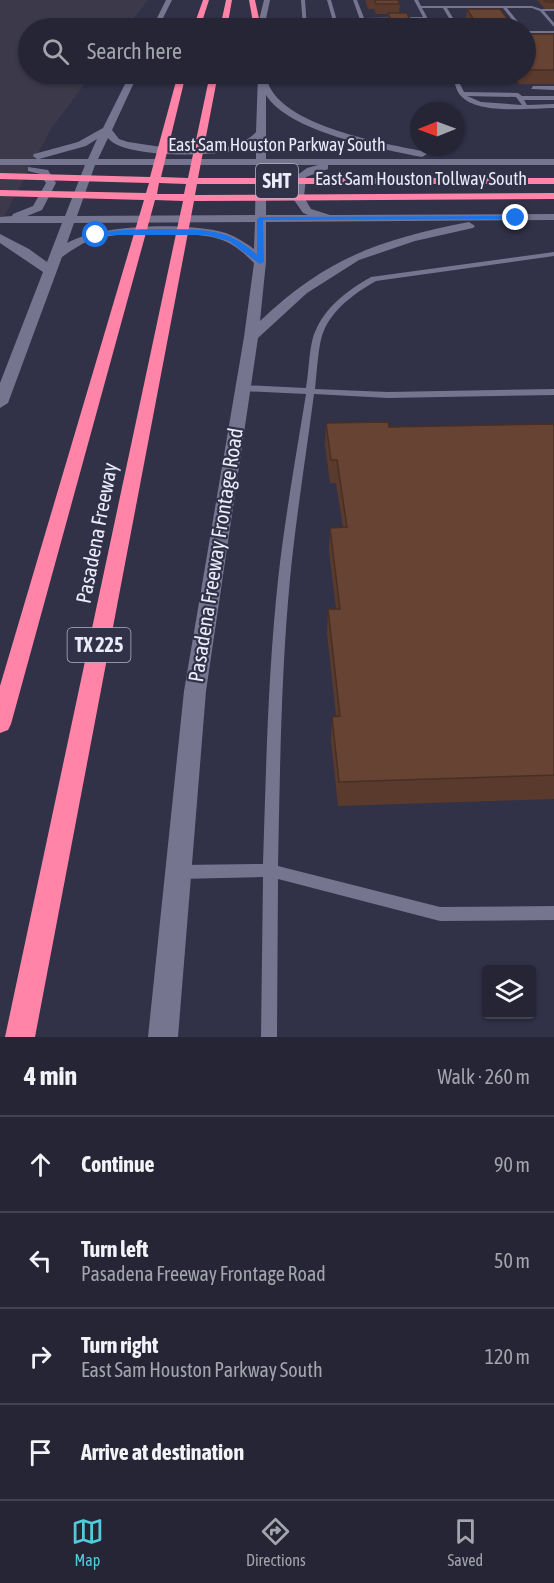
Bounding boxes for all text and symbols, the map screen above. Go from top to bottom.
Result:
search box [18,18,536,84]
icon: search [39,35,72,68]
text: Search here [87,38,182,64]
north arrow [410,102,464,156]
street label: East Sam Houston Parkway South [168,134,386,155]
road number: SHT [256,164,298,198]
street label: East Sam Houston Tollway South [315,168,527,189]
route end [502,204,528,230]
route start [82,221,108,247]
street label: Pasadena Freeway Frontage Road [183,426,247,684]
street label: Pasadena Freeway [71,460,121,605]
road number: TX 225 [68,628,130,662]
map controls [482,965,536,1019]
button: layers [482,965,536,1019]
text: 4 min [24,1061,77,1091]
text: Walk · 260 m [438,1065,530,1088]
icon: ahead [24,1148,57,1181]
text: Continue [81,1151,155,1177]
text: 90 m [494,1153,530,1176]
text: Turn left [81,1236,148,1262]
icon: left [24,1244,57,1277]
text: 50 m [494,1249,530,1272]
text: Pasadena Freeway Frontage Road [81,1262,326,1285]
text: Turn right [81,1332,158,1358]
icon: right [24,1340,57,1373]
text: 120 m [485,1345,530,1368]
text: East Sam Houston Parkway South [81,1358,323,1381]
icon: arrive [24,1436,57,1469]
text: Arrive at destination [81,1439,244,1465]
tab: Map [71,1515,104,1569]
tab: Directions [246,1515,306,1569]
tab: Saved [448,1515,483,1569]

